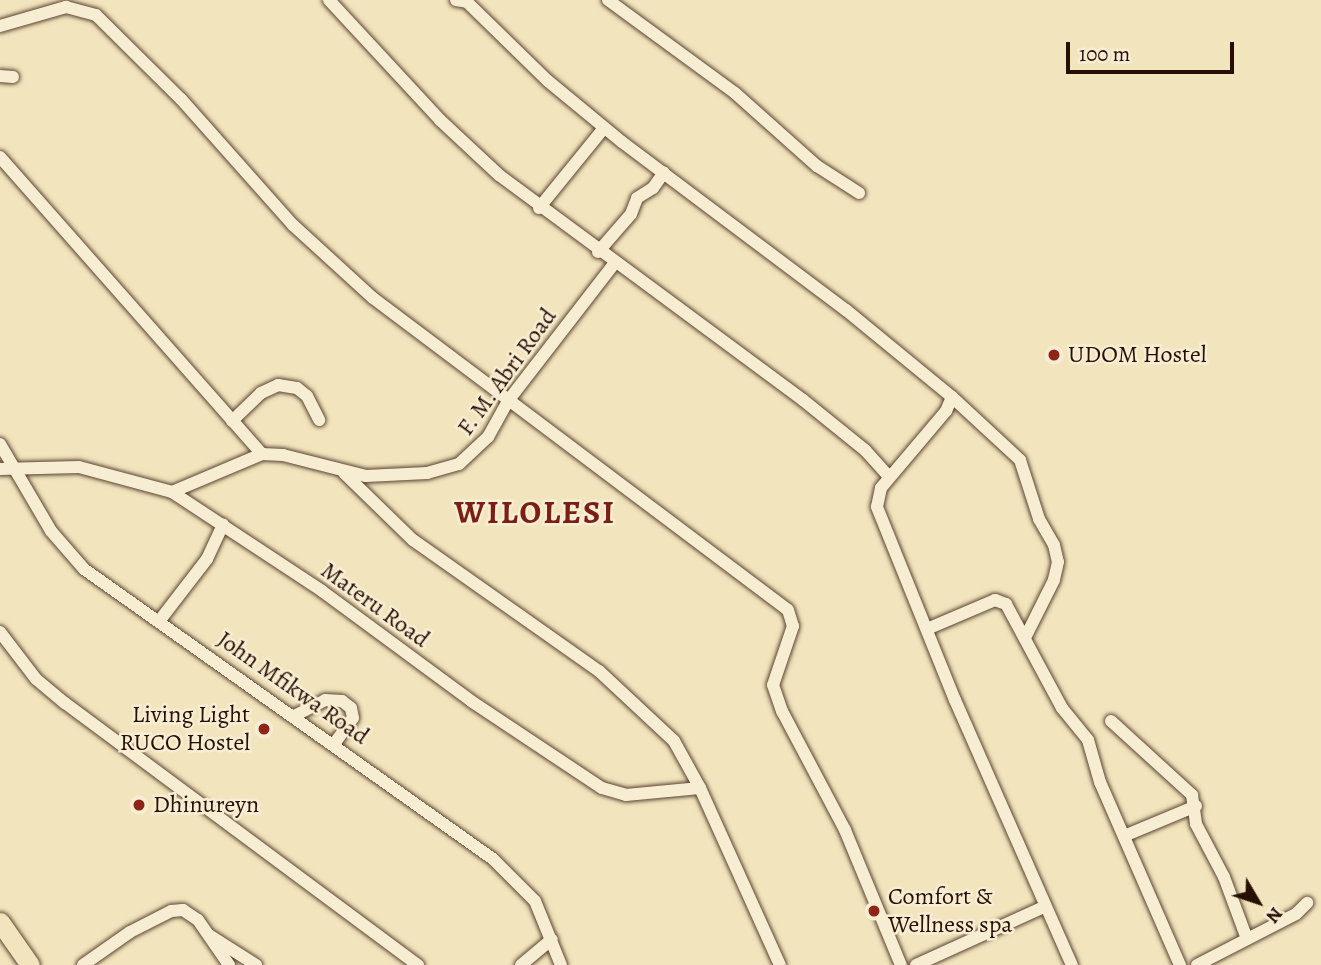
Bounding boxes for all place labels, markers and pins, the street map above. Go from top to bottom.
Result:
place label: UDOM Hostel [1068,341,1207,369]
marker: UDOM Hostel [1046,347,1062,363]
place label: Living Light RUCO Hostel [120,701,250,757]
marker: Living Light RUCO Hostel [256,721,272,737]
place label: Dhinureyn [153,791,259,819]
marker: Dhinureyn [131,797,147,813]
place label: Comfort & Wellness spa [888,883,1012,939]
marker: Comfort & Wellness spa [866,903,882,919]

